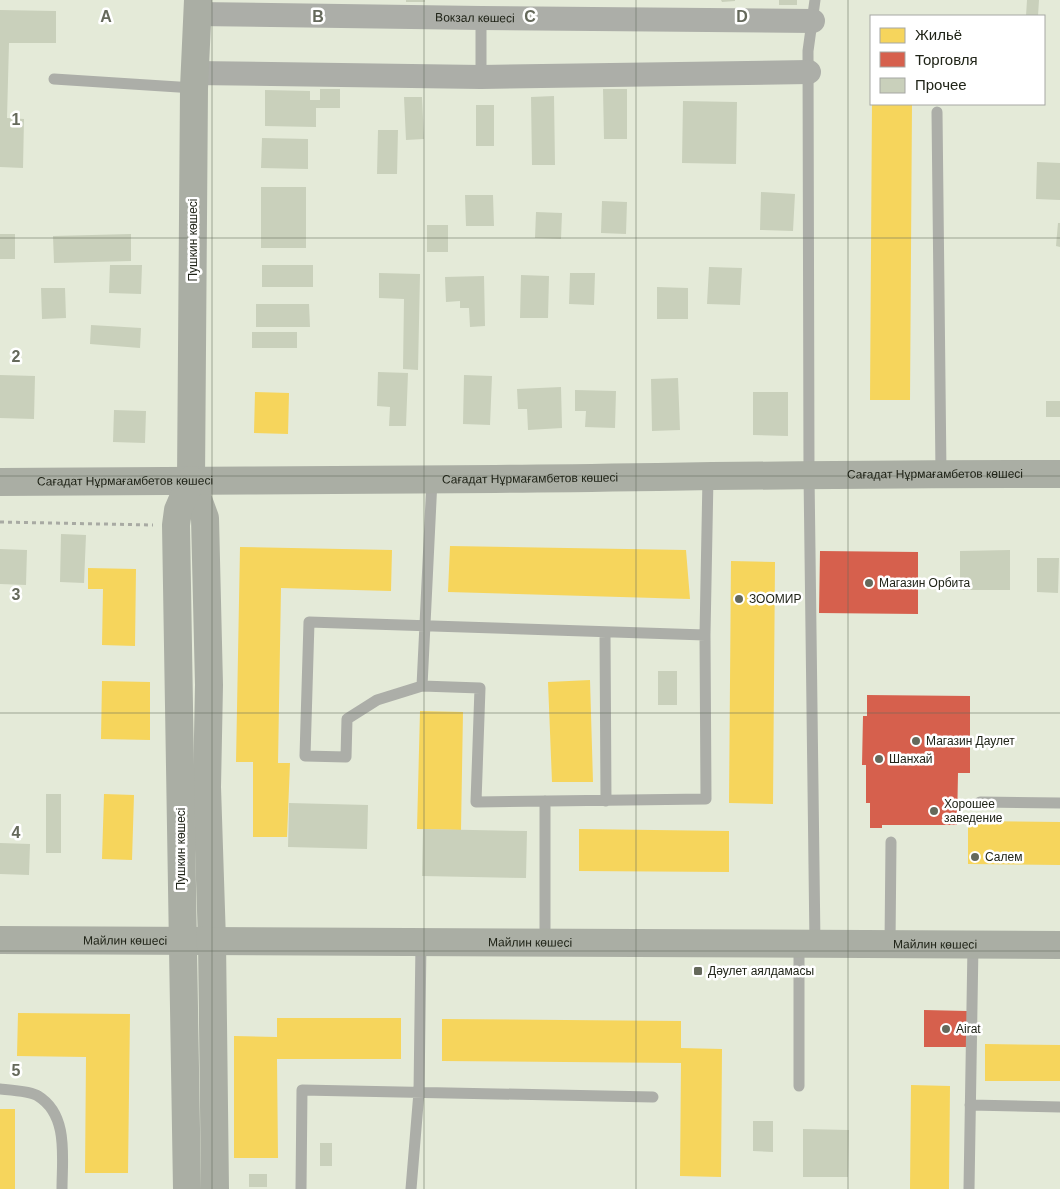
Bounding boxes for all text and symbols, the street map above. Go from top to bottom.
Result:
text: A [100,8,112,25]
text: B [312,8,324,25]
text: C [524,8,536,25]
text: D [736,8,748,25]
street label: Вокзал көшесі [435,10,515,25]
legend [870,15,1045,105]
text: Жильё [915,26,962,43]
text: Торговля [915,51,978,68]
text: Прочее [915,76,967,93]
text: 1 [12,111,21,128]
street label: Пушкин көшесі [186,198,200,282]
text: 2 [12,348,21,365]
street label: Сағадат Нұрмағамбетов көшесі [847,467,1023,482]
street label: Сағадат Нұрмағамбетов көшесі [442,470,618,487]
street label: Сағадат Нұрмағамбетов көшесі [37,474,213,489]
place label: Магазин Орбита [879,576,971,590]
marker: Магазин Орбита [863,577,875,589]
text: 3 [12,586,21,603]
place label: ЗООМИР [749,592,801,606]
marker: ЗООМИР [733,593,745,605]
place label: Магазин Даулет [926,734,1015,748]
marker: Магазин Даулет [910,735,922,747]
place label: Шанхай [889,752,933,766]
marker: Шанхай [873,753,885,765]
place label: Хорошее заведение [944,797,1003,825]
marker: Хорошее заведение [928,805,940,817]
street label: Пушкин көшесі [174,807,188,891]
text: 4 [12,824,21,841]
place label: Салем [985,850,1022,864]
marker: Салем [969,851,981,863]
street label: Майлин көшесі [83,933,167,948]
street label: Майлин көшесі [488,935,572,950]
street label: Майлин көшесі [893,937,977,952]
place label: Дәулет аялдамасы [708,964,814,978]
marker: Дәулет аялдамасы [692,965,704,977]
place label: Airat [956,1022,981,1036]
marker: Airat [940,1023,952,1035]
text: 5 [12,1062,21,1079]

